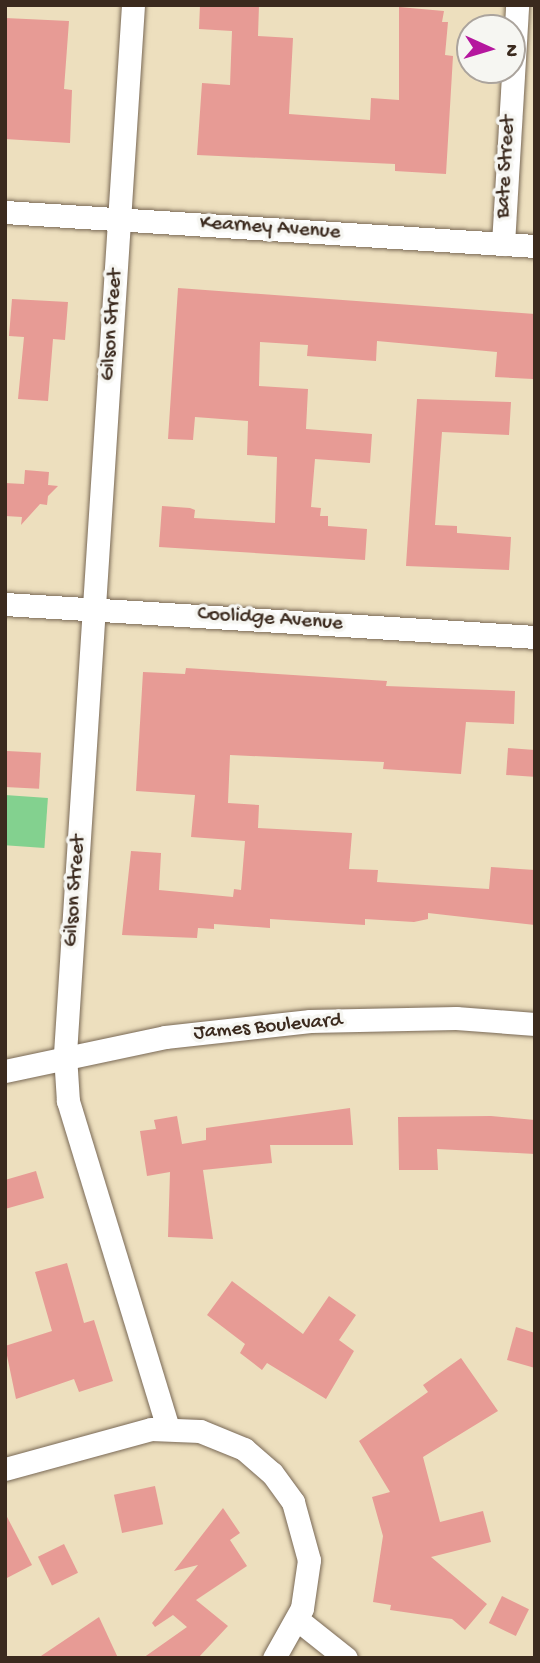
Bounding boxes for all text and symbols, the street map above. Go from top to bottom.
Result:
north arrow [456,14,526,84]
text: N [499,43,522,57]
street label: Bate Street [492,115,522,219]
street label: Kearney Avenue [199,212,341,246]
street label: Gilson Street [97,268,129,382]
street label: Coolidge Avenue [197,602,343,638]
street label: Gilson Street [60,834,92,948]
street label: James Boulevard [193,1009,343,1047]

